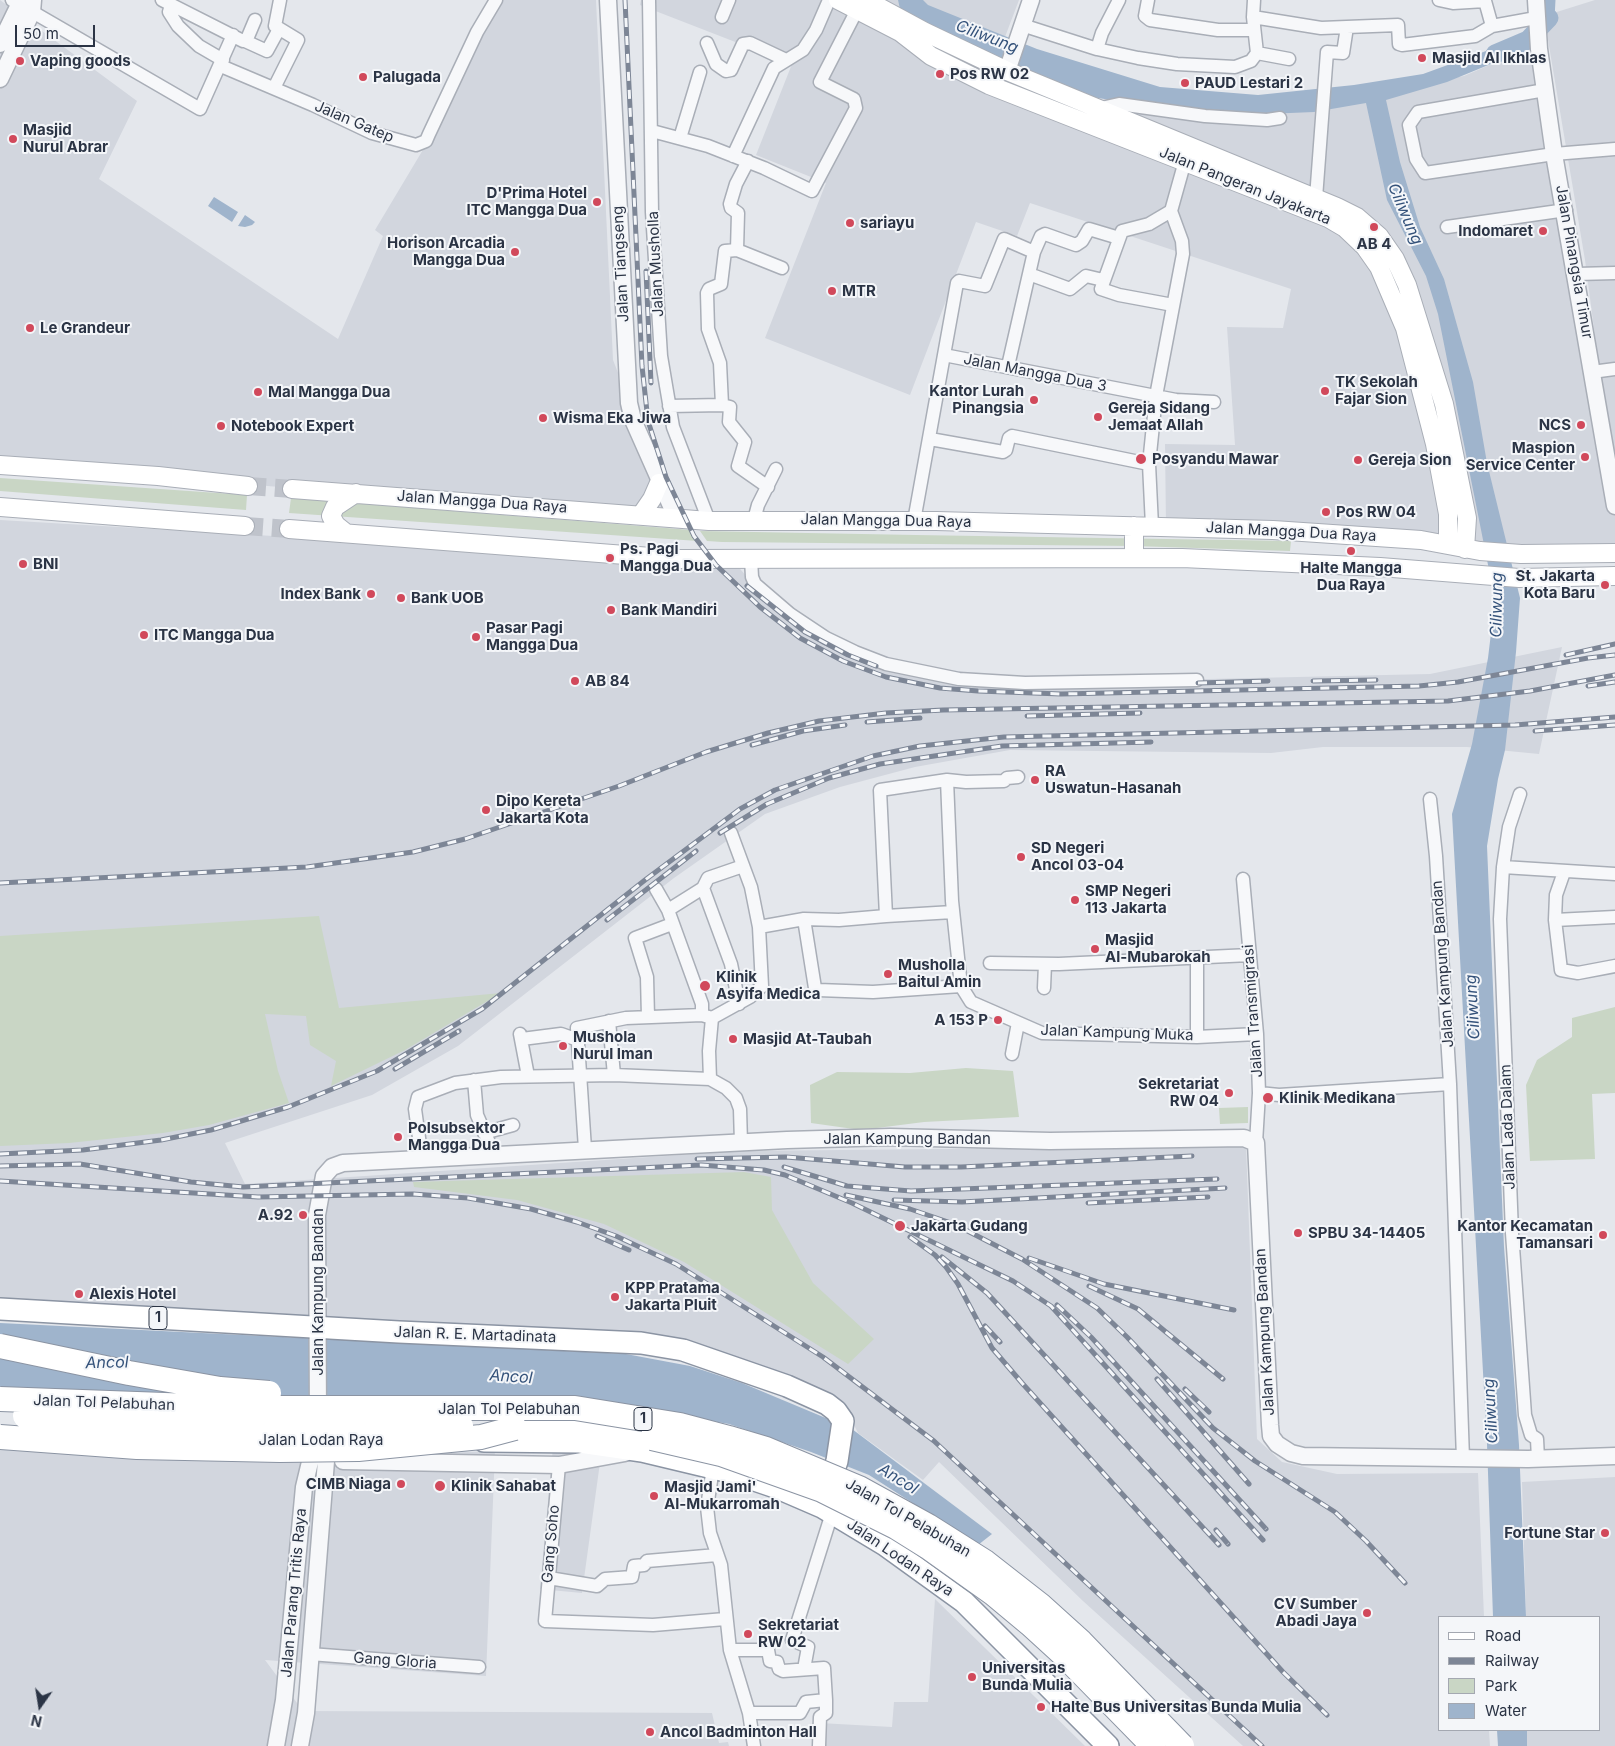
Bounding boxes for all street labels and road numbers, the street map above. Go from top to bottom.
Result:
street label: Jalan Gatep [312,97,396,147]
street label: Jalan Pangeran Jayakarta [1157,143,1333,229]
street label: Jalan Pinangsia Timur [1552,184,1596,340]
street label: Jalan Tiangseng [609,205,633,323]
street label: Jalan Musholla [644,211,668,317]
street label: Jalan Mangga Dua 3 [962,350,1108,396]
street label: Jalan Mangga Dua Raya [396,487,568,517]
street label: Jalan Mangga Dua Raya [800,511,972,531]
street label: Jalan Mangga Dua Raya [1205,519,1377,545]
street label: Jalan Kampung Bandan [1428,880,1458,1048]
street label: Jalan Transmigrasi [1239,944,1267,1078]
street label: Jalan Kampung Muka [1040,1021,1194,1045]
street label: Jalan Lada Dalam [1497,1064,1519,1190]
street label: Jalan Kampung Bandan [823,1130,991,1148]
street label: Jalan Kampung Bandan [309,1208,327,1376]
street label: Jalan Kampung Bandan [1252,1248,1278,1416]
road number: 1 [149,1306,167,1330]
street label: Jalan R. E. Martadinata [393,1323,557,1347]
street label: Jalan Tol Pelabuhan [33,1392,175,1414]
street label: Jalan Tol Pelabuhan [438,1400,580,1418]
road number: 1 [634,1408,652,1430]
street label: Jalan Lodan Raya [259,1431,383,1449]
street label: Jalan Tol Pelabuhan [842,1475,974,1561]
street label: Gang Soho [539,1504,563,1584]
street label: Jalan Parang Tritis Raya [278,1508,310,1678]
street label: Jalan Lodan Raya [843,1516,957,1600]
street label: Gang Gloria [353,1649,437,1673]

